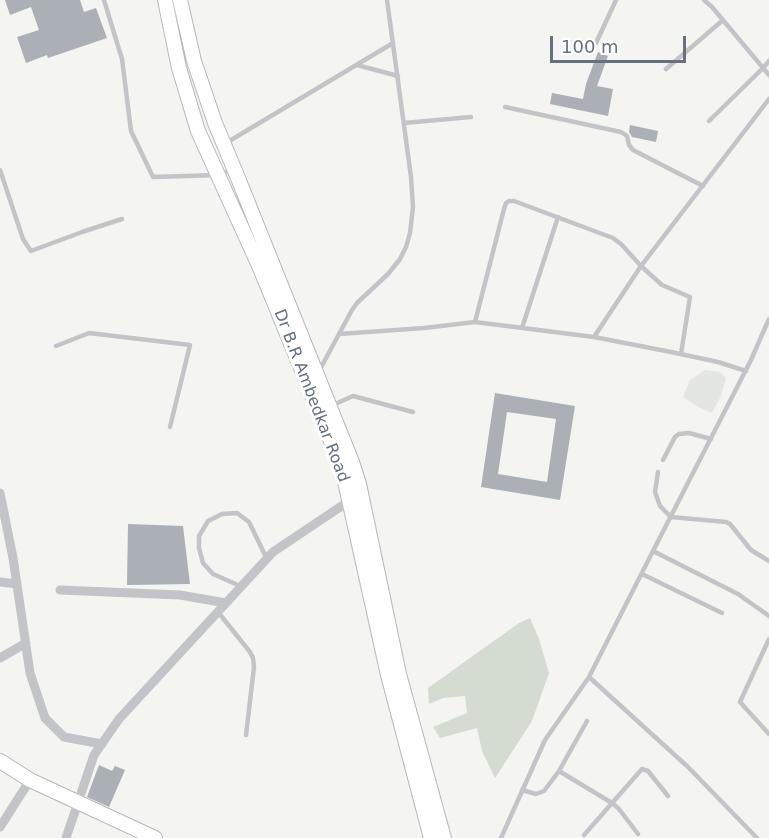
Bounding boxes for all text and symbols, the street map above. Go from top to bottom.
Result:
scale bar [553,24,690,62]
text: 100 m [561,36,619,57]
street label: Dr B.R Ambedkar Road [269,307,353,485]

